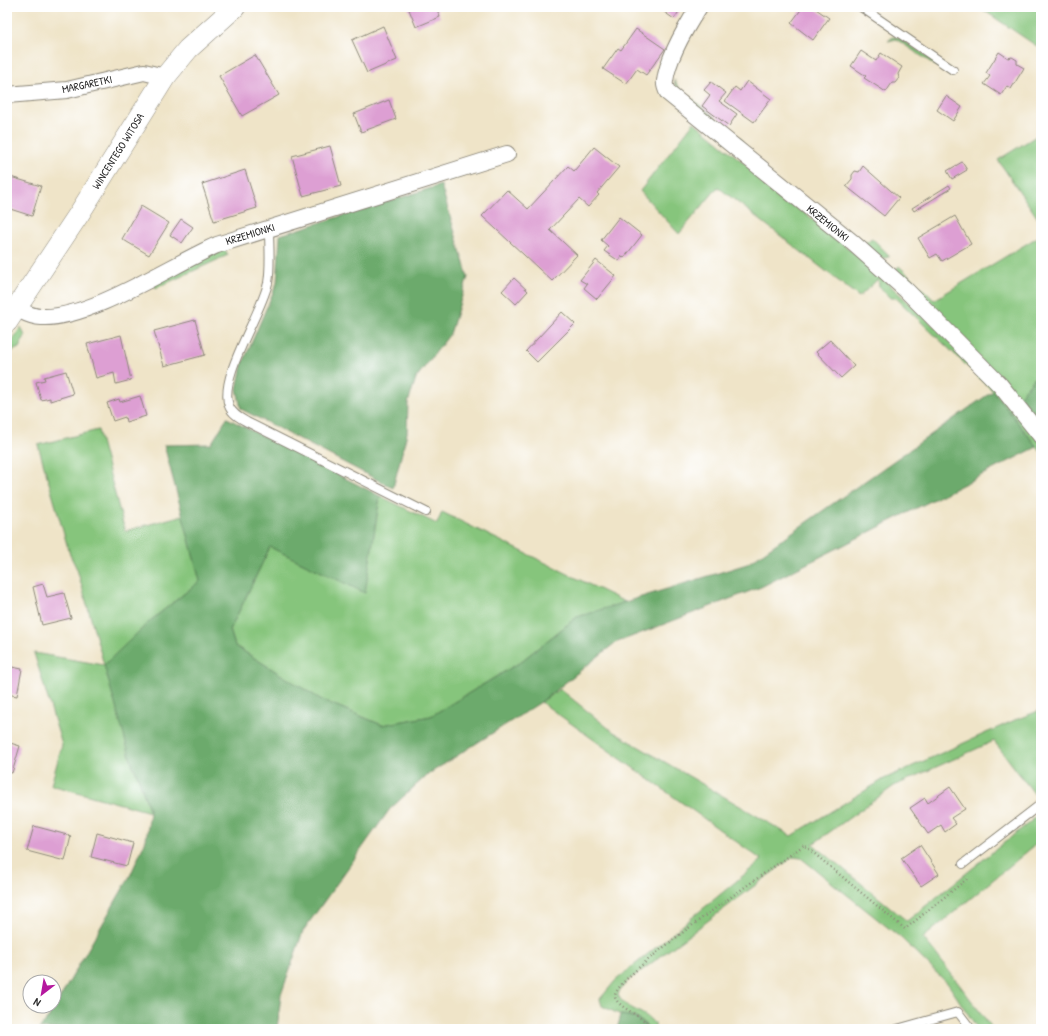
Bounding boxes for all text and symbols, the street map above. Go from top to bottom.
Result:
street label: MARGARETKI [61,72,113,96]
street label: WINCENTEGO WITOSA [89,110,147,192]
street label: KRZEMIONKI [804,202,852,244]
street label: KRZEMIONKI [224,220,276,248]
north arrow [22,974,62,1014]
text: N [31,995,43,1010]

